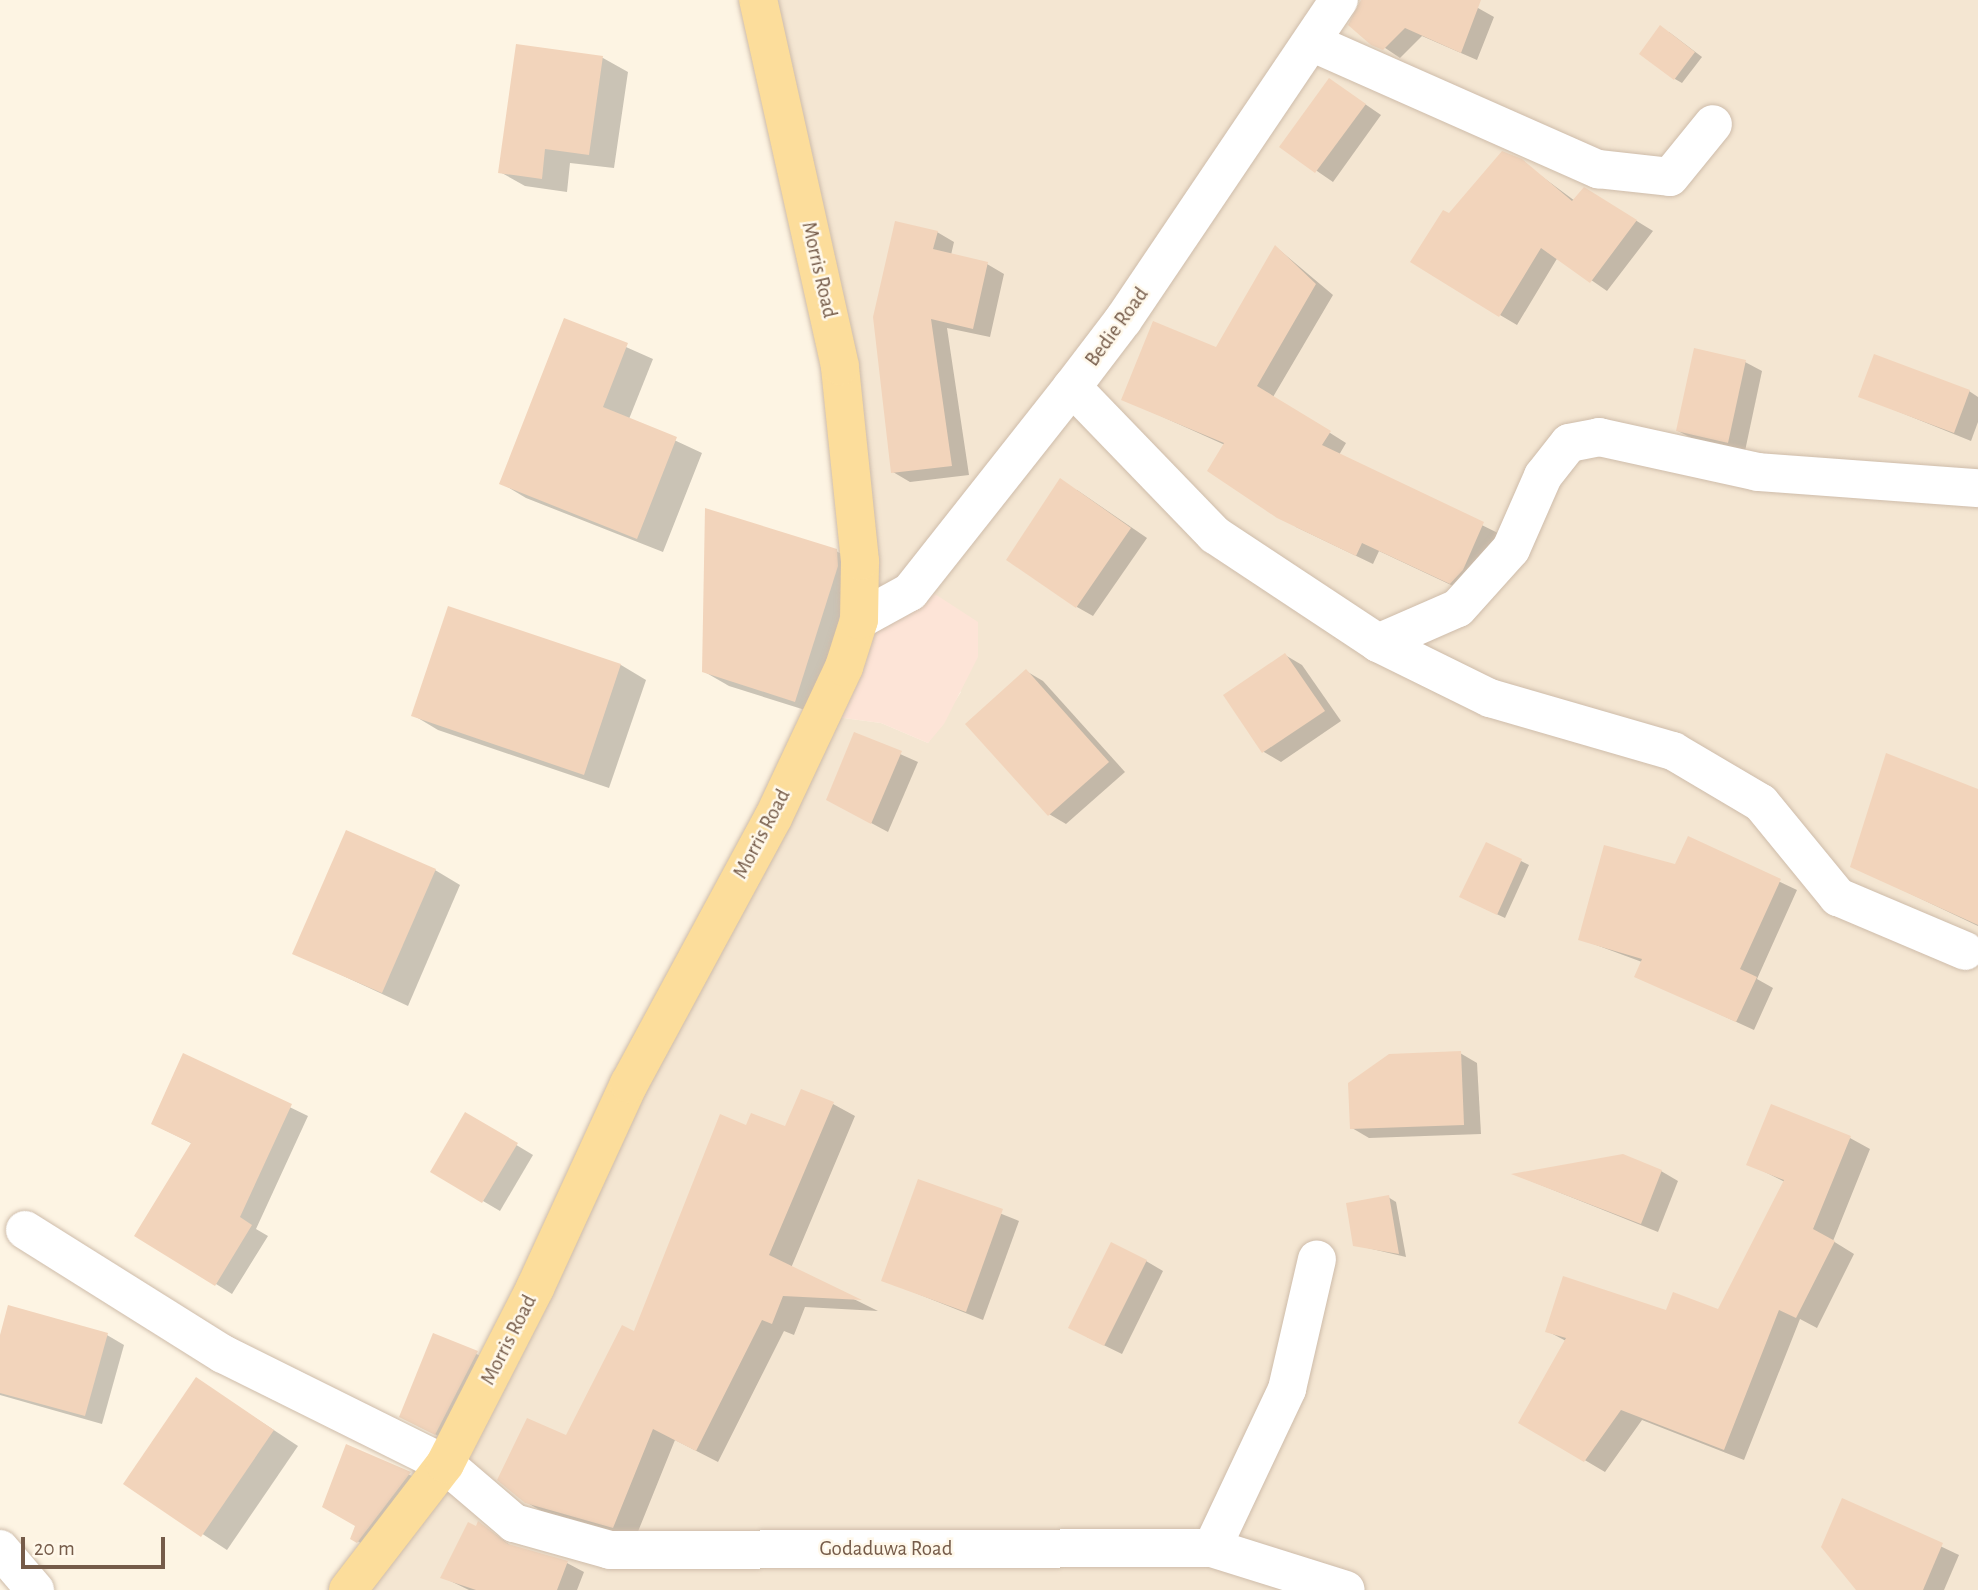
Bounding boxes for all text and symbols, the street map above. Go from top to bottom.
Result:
street label: Morris Road [796,219,842,321]
street label: Bedie Road [1080,283,1154,371]
street label: Morris Road [728,785,796,883]
street label: Morris Road [476,1291,542,1389]
scale bar [24,1524,168,1568]
street label: Godaduwa Road [819,1536,953,1562]
text: 20 m [34,1538,75,1559]

